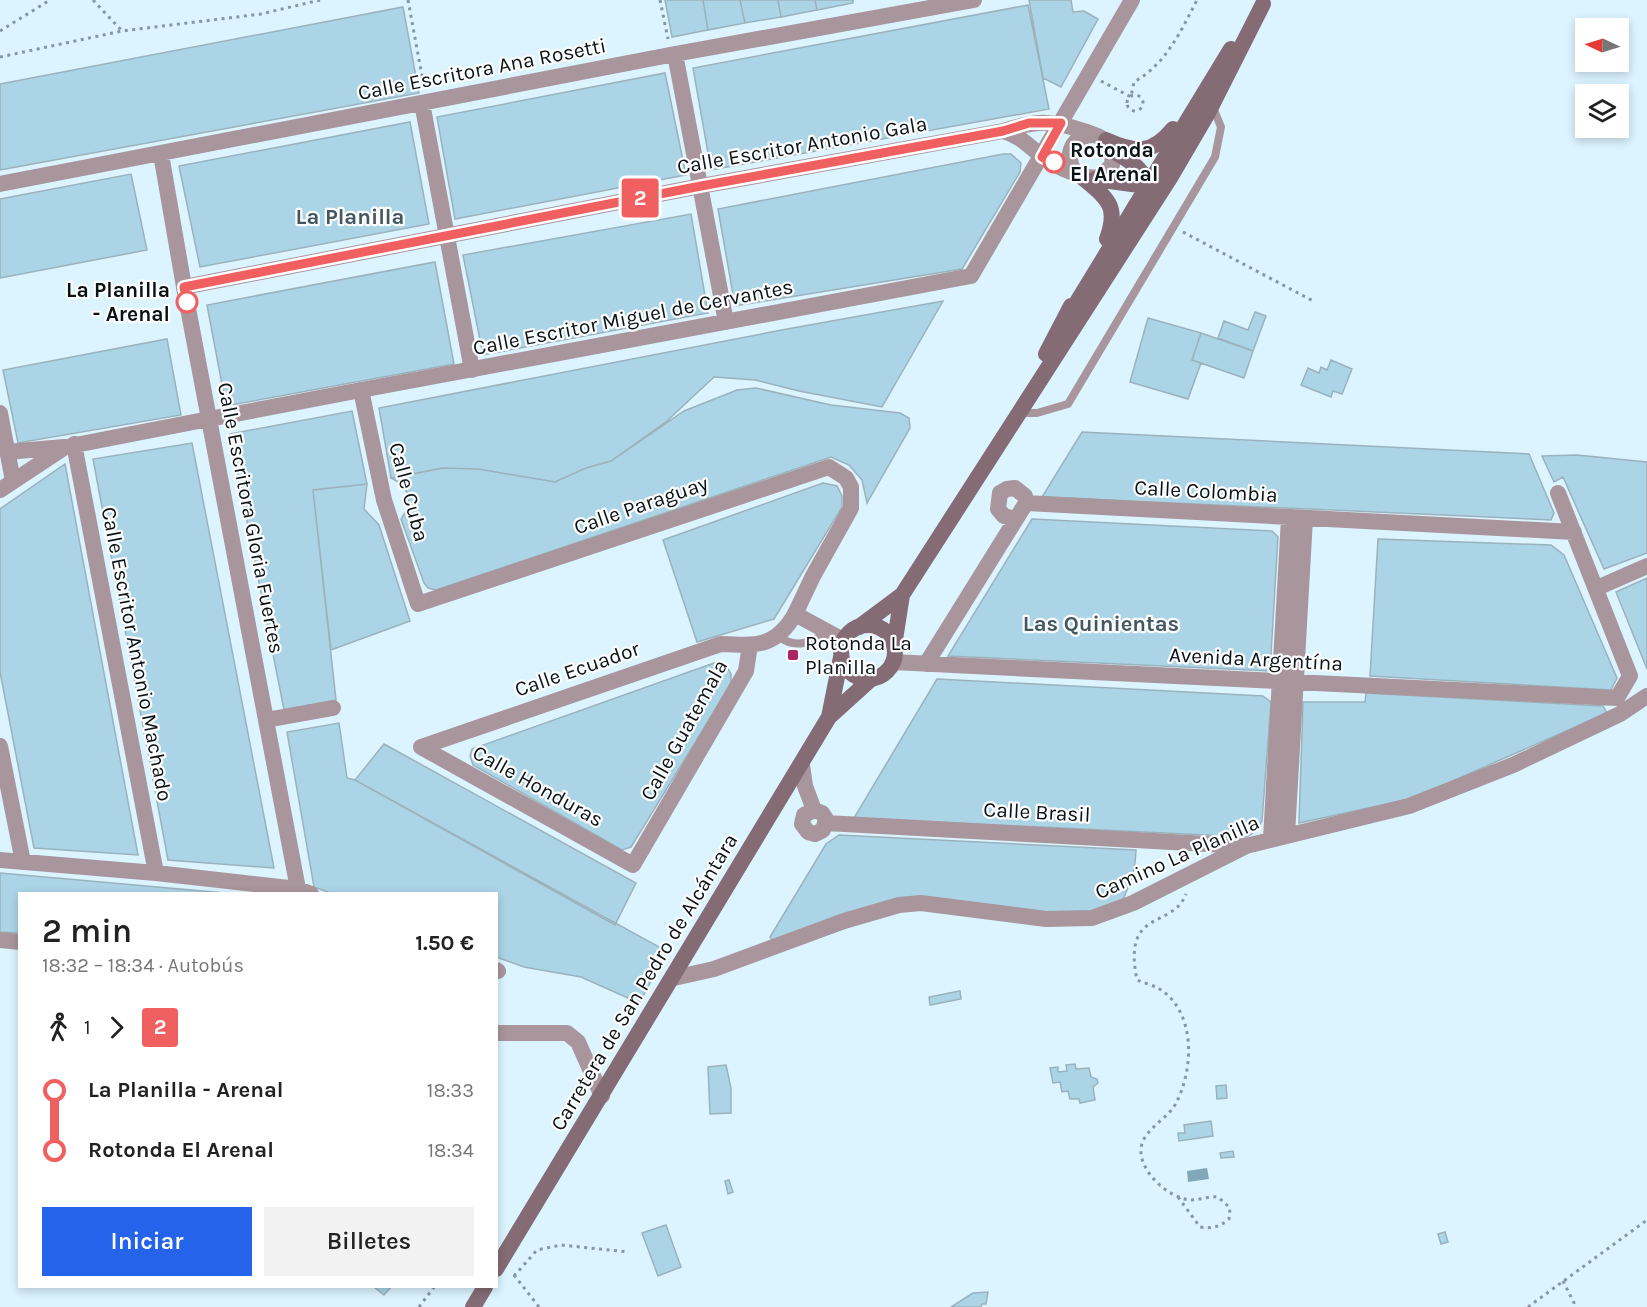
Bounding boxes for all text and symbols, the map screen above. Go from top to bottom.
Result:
north arrow [1575,18,1629,72]
map controls [1575,18,1629,138]
street label: Calle Escritora Ana Rosetti [356,33,608,105]
button: layers [1575,84,1629,138]
street label: Calle Escritor Antonio Gala [675,111,929,179]
place label: Rotonda El Arenal [1070,138,1158,186]
marker: Rotonda El Arenal [1043,151,1065,173]
line badge: 2 [620,178,660,218]
text: 2 [634,186,646,210]
district label: La Planilla [296,204,404,230]
street label: Calle Escritor Miguel de Cervantes [471,274,795,360]
place label: La Planilla - Arenal [66,278,170,326]
marker: La Planilla - Arenal [176,291,198,313]
street label: Calle Escritora Gloria Fuertes [213,380,289,656]
street label: Calle Cuba [384,440,434,544]
street label: Calle Paraguay [571,471,711,539]
street label: Calle Colombia [1134,475,1278,507]
street label: Calle Escritor Antonio Machado [97,505,177,803]
district label: Las Quinientas [1023,611,1179,637]
place label: Rotonda La Planilla [805,631,912,679]
street label: Calle Ecuador [511,636,643,702]
street label: Avenida Argentína [1169,642,1343,676]
marker: Rotonda La Planilla [786,648,800,662]
street label: Calle Guatemala [635,655,733,805]
street label: Calle Honduras [469,740,607,832]
street label: Calle Brasil [983,797,1091,827]
street label: Camino La Planilla [1091,810,1263,904]
street label: Carretera de San Pedro de Alcántara [546,829,742,1135]
text: 2 min [42,912,132,950]
text: 1.50 € [415,930,474,956]
text: 18:32 – 18:34 · Autobús [42,954,244,977]
icon: walk [42,1011,75,1044]
icon: forward [100,1011,133,1044]
text: 2 [154,1015,166,1039]
text: 1 [84,1016,91,1039]
text: La Planilla - Arenal [88,1077,284,1103]
text: 18:33 [427,1079,474,1102]
text: Rotonda El Arenal [88,1137,274,1163]
text: 18:34 [428,1139,474,1162]
button: Iniciar [42,1207,252,1276]
button: Billetes [264,1207,474,1276]

